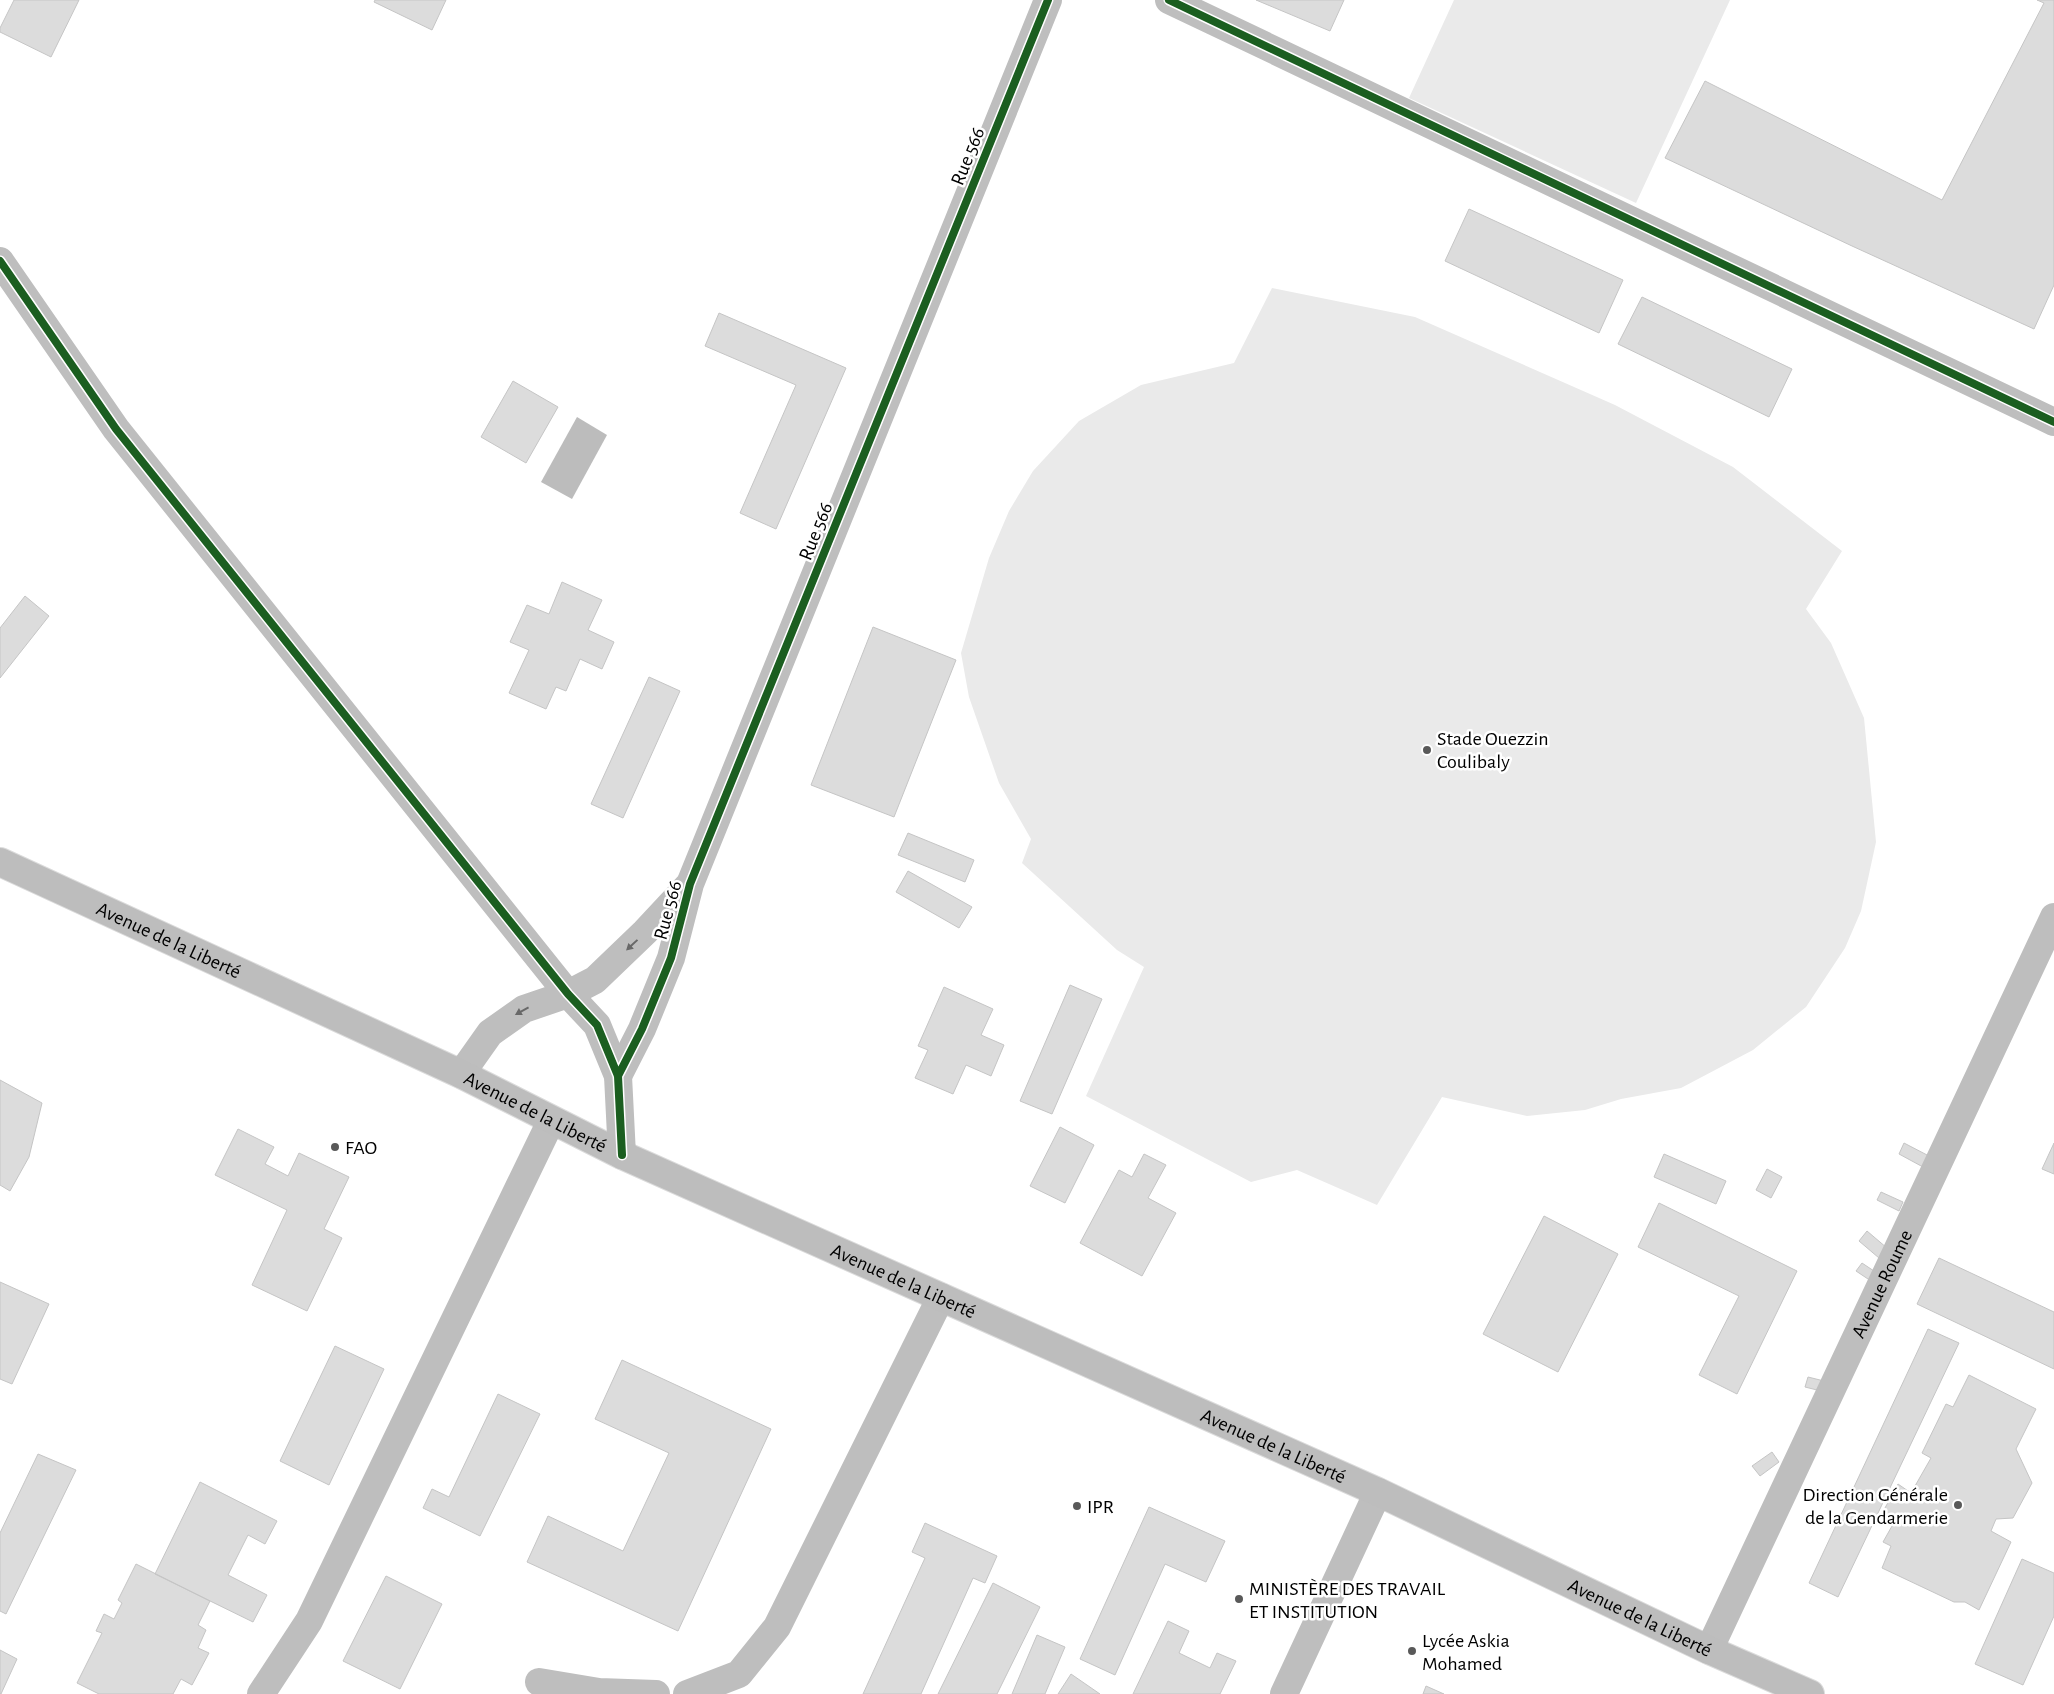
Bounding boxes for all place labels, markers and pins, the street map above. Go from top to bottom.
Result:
place label: Stade Ouezzin Coulibaly [1437,729,1549,772]
marker: Stade Ouezzin Coulibaly [1421,744,1433,756]
place label: FAO [345,1138,377,1158]
marker: FAO [329,1141,341,1153]
place label: Direction Générale de la Gendarmerie [1802,1485,1948,1528]
place label: IPR [1087,1497,1114,1517]
marker: Direction Générale de la Gendarmerie [1952,1499,1964,1511]
marker: IPR [1071,1500,1083,1512]
place label: MINISTÈRE DES TRAVAIL ET INSTITUTION [1249,1578,1446,1622]
marker: MINISTÈRE DES TRAVAIL ET INSTITUTION [1233,1593,1245,1605]
place label: Lycée Askia Mohamed [1422,1631,1510,1674]
marker: Lycée Askia Mohamed [1406,1645,1418,1657]

